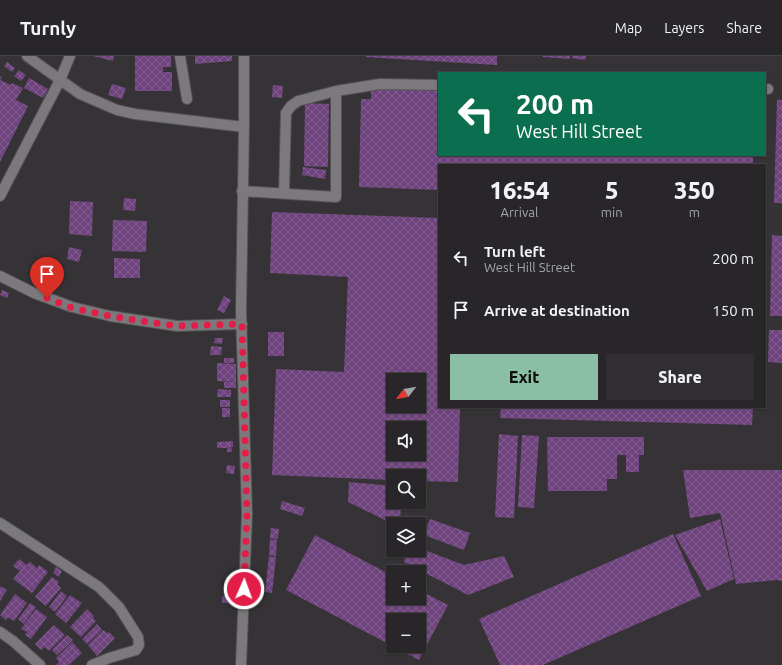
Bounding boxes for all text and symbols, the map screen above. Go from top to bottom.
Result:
text: Turnly [20,17,76,39]
text: Map [615,20,642,36]
text: Layers [664,20,704,36]
text: Share [726,20,762,36]
icon: left [450,88,502,140]
text: 200 m [516,88,594,119]
text: West Hill Street [516,121,642,141]
text: 16:54 [489,177,549,204]
text: 5 [605,177,618,204]
text: 350 [674,177,715,204]
text: Arrival [500,205,538,219]
text: min [601,205,623,219]
text: m [689,205,700,219]
text: Turn left [484,243,545,260]
icon: left [450,247,472,269]
text: 200 m [712,250,754,267]
pin [30,257,64,298]
text: West Hill Street [484,260,575,274]
icon: arrive [36,263,58,285]
icon: arrive [450,299,472,321]
text: Arrive at destination [484,302,630,319]
text: 150 m [712,302,754,319]
button: Exit [450,354,598,400]
button: Share [606,354,754,400]
north arrow [386,373,426,413]
map controls [386,373,426,653]
button: sound [386,421,426,461]
button: search [386,469,426,509]
button: layers [386,517,426,557]
button: + [386,565,426,605]
position arrow [223,568,265,610]
button: − [386,613,426,653]

